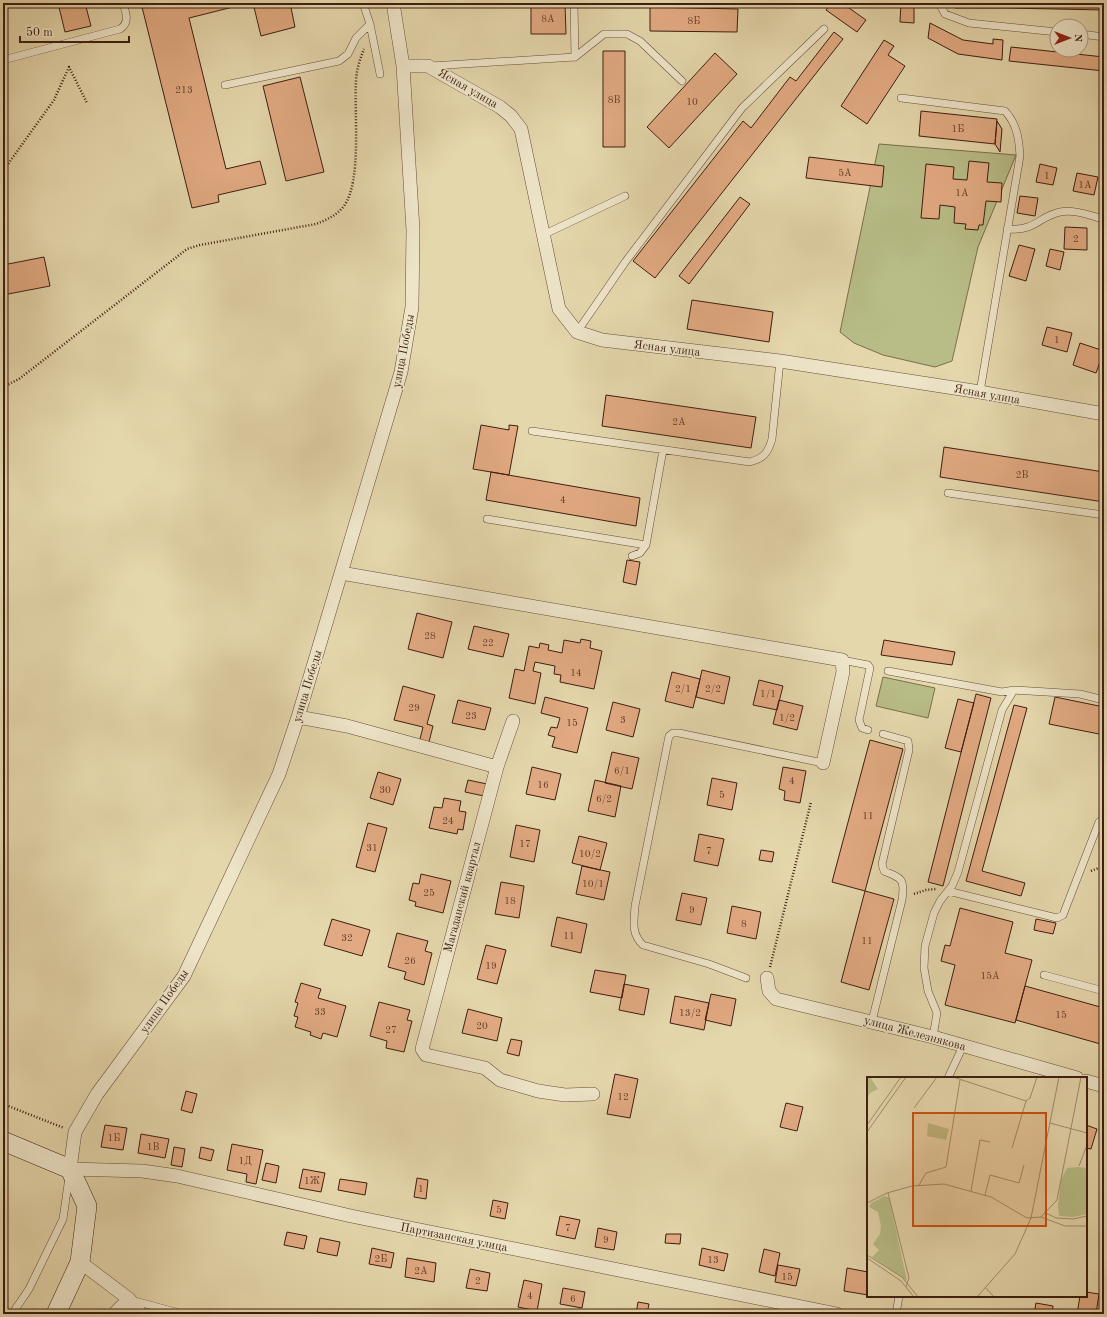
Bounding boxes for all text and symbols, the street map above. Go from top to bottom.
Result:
house number: 8А [541,14,555,24]
house number: 8Б [688,16,700,26]
scale bar [20,18,129,44]
north arrow [1049,18,1089,58]
text: 50 m [26,26,53,39]
text: N [1072,34,1083,43]
street label: Ясная улица [435,67,500,111]
house number: 213 [175,85,193,95]
house number: 8В [608,95,620,105]
house number: 10 [686,97,698,107]
house number: 1Б [952,124,964,134]
house number: 5А [838,168,852,178]
house number: 1 [1044,171,1050,181]
house number: 1А [1078,180,1092,190]
house number: 1А [955,188,969,198]
house number: 2 [1073,234,1079,244]
street label: улица Победы [391,313,417,389]
house number: 1 [1054,335,1060,345]
street label: Ясная улица [633,339,701,359]
street label: Ясная улица [953,383,1021,407]
house number: 2А [672,417,686,427]
house number: 2В [1016,470,1028,480]
house number: 4 [560,495,566,505]
house number: 28 [424,631,436,641]
house number: 22 [482,638,494,648]
street label: улица Победы [291,649,325,724]
house number: 14 [570,668,582,678]
house number: 2/1 [675,684,691,694]
house number: 2/2 [705,684,721,694]
house number: 1/1 [760,689,776,699]
house number: 29 [408,703,420,713]
house number: 23 [465,711,477,721]
house number: 1/2 [779,713,795,723]
house number: 3 [620,715,626,725]
house number: 15 [566,718,578,728]
house number: 6/1 [614,766,630,776]
house number: 4 [789,776,795,786]
house number: 16 [537,780,549,790]
house number: 30 [379,785,391,795]
house number: 5 [719,790,725,800]
house number: 6/2 [596,794,612,804]
house number: 11 [862,811,874,821]
house number: 24 [442,816,454,826]
house number: 17 [519,839,531,849]
street label: Магаданский квартал [442,841,484,954]
house number: 31 [366,843,378,853]
house number: 7 [706,846,712,856]
house number: 10/2 [579,849,601,859]
house number: 10/1 [582,879,604,889]
house number: 25 [423,888,435,898]
house number: 18 [504,896,516,906]
house number: 9 [689,905,695,915]
house number: 8 [741,919,747,929]
house number: 11 [563,931,575,941]
house number: 32 [341,933,353,943]
house number: 11 [861,936,873,946]
house number: 26 [404,956,416,966]
house number: 19 [485,961,497,971]
street label: улица Победы [138,967,191,1036]
house number: 15А [980,971,1000,981]
house number: 33 [314,1007,326,1017]
house number: 13/2 [679,1008,701,1018]
house number: 15 [1055,1010,1067,1020]
street label: улица Железнякова [863,1015,967,1053]
house number: 20 [476,1021,488,1031]
house number: 27 [385,1025,397,1035]
inset map [867,1077,1087,1297]
house number: 12 [617,1092,629,1102]
house number: 1Б [108,1133,120,1143]
house number: 1В [147,1142,159,1152]
house number: 1Д [238,1156,252,1166]
house number: 1Ж [304,1176,320,1186]
house number: 1 [418,1184,424,1194]
house number: 5 [496,1205,502,1215]
street label: Партизанская улица [399,1222,508,1254]
house number: 7 [565,1223,571,1233]
house number: 9 [603,1235,609,1245]
house number: 2Б [375,1254,387,1264]
house number: 13 [707,1255,719,1265]
house number: 2А [414,1266,428,1276]
house number: 15 [781,1272,793,1282]
house number: 2 [475,1276,481,1286]
house number: 4 [527,1291,533,1301]
house number: 6 [570,1294,576,1304]

